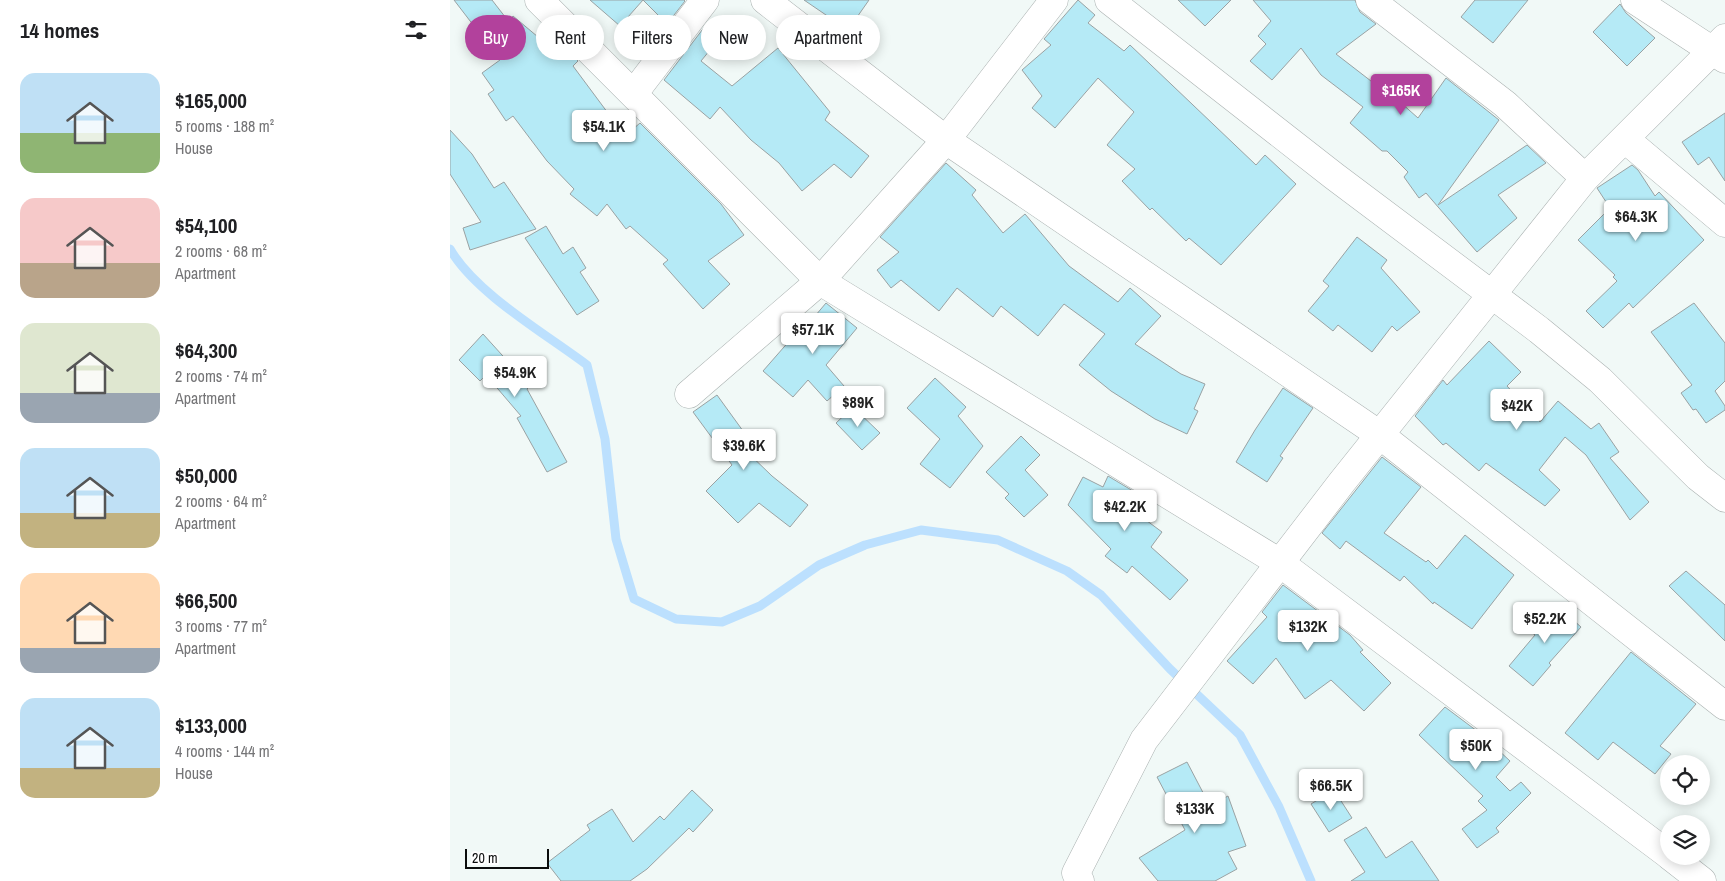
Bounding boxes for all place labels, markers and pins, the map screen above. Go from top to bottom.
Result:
pin: $165K [1366,74,1436,116]
pin: $54.1K [563,110,645,152]
pin: $64.3K [1595,200,1677,242]
pin: $57.1K [772,312,854,355]
pin: $54.9K [474,356,556,398]
pin: $89K [828,386,888,428]
pin: $42K [1487,388,1547,431]
pin: $39.6K [703,428,785,471]
pin: $42.2K [1084,490,1166,532]
pin: $52.2K [1504,602,1586,644]
pin: $132K [1273,610,1343,652]
pin: $50K [1446,728,1506,771]
pin: $66.5K [1290,768,1372,811]
pin: $133K [1160,792,1230,834]

